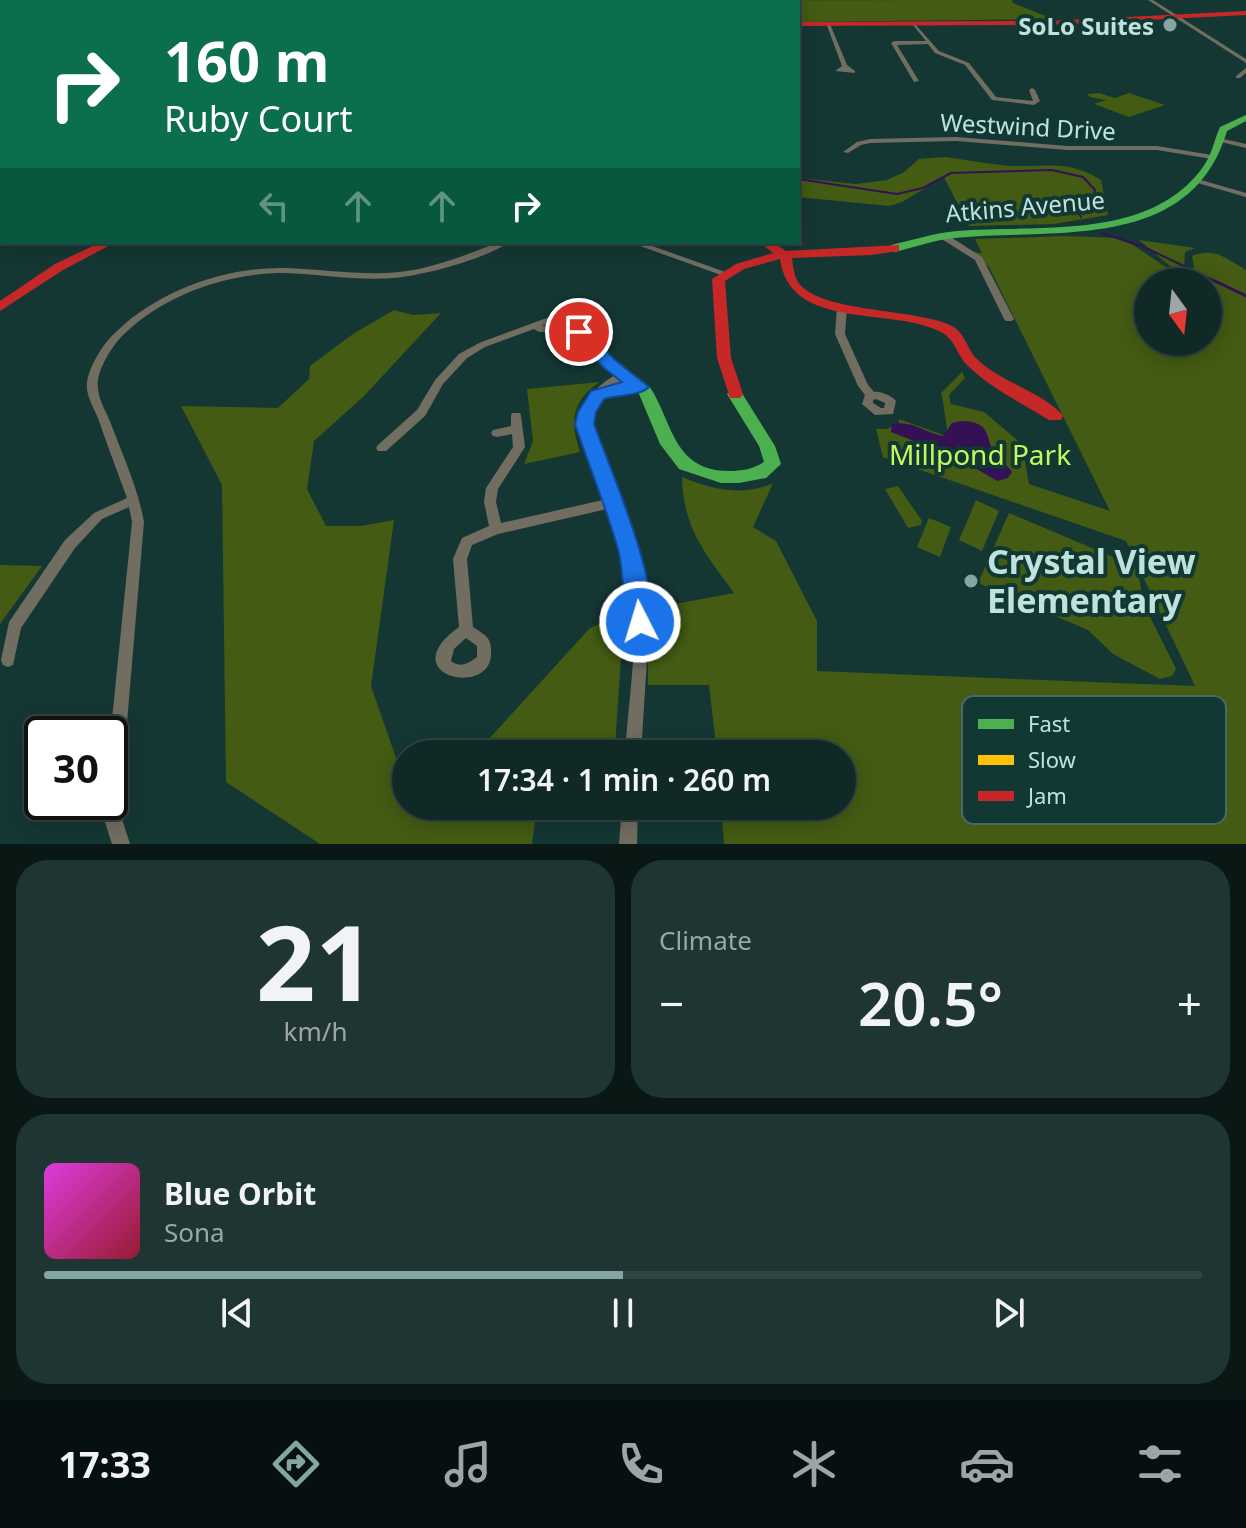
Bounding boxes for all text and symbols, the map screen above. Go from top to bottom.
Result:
place label: SoLo Suites [1018,9,1154,42]
marker: SoLo Suites [1161,16,1179,34]
text: 160 m [164,22,329,98]
icon: right [32,32,136,136]
text: Ruby Court [164,94,352,143]
street label: Westwind Drive [939,105,1117,147]
street label: Atkins Avenue [944,183,1106,229]
icon: left [252,184,296,228]
icon: ahead [336,184,380,228]
icon: ahead [420,184,464,228]
icon: right [504,184,548,228]
north arrow [1134,268,1222,356]
map controls [1134,268,1222,356]
pin [545,298,613,366]
icon: arrive [557,310,601,354]
park label: Millpond Park [889,435,1071,473]
place label: Crystal View Elementary [987,538,1196,623]
marker: Crystal View Elementary [962,572,980,590]
position arrow [598,580,682,664]
legend [962,696,1226,824]
text: Fast [1028,708,1070,738]
speed limit sign: 30 [24,716,128,820]
text: Slow [1028,744,1077,774]
text: 17:34 · 1 min · 260 m [477,759,771,800]
text: Jam [1026,780,1067,810]
text: 21 [256,890,375,1031]
text: Climate [659,922,752,958]
text: 20.5° [858,962,1003,1044]
text: − [659,973,684,1033]
text: + [1177,973,1202,1033]
text: km/h [284,1013,347,1049]
text: Blue Orbit [164,1173,316,1214]
text: Sona [164,1214,225,1250]
icon: previous [215,1291,259,1335]
icon: pause [601,1291,645,1335]
icon: next [987,1291,1031,1335]
icon: directions [268,1436,324,1492]
icon: music [440,1436,496,1492]
icon: phone [613,1436,669,1492]
icon: climate [786,1436,842,1492]
icon: car [959,1436,1015,1492]
icon: filters [1132,1436,1188,1492]
text: 17:33 [58,1440,151,1489]

